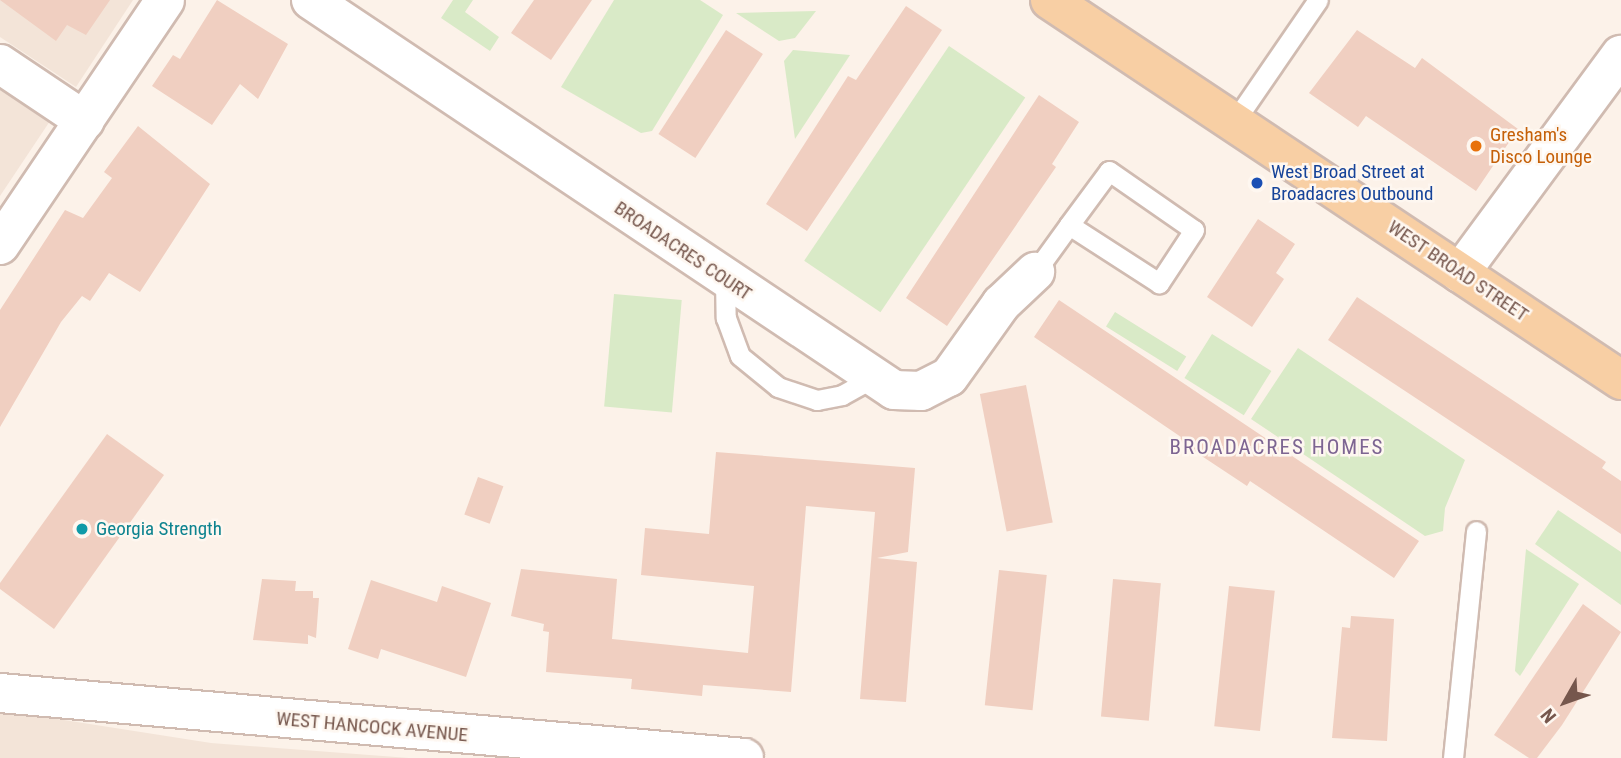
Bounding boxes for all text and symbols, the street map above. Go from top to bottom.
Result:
place label: Gresham's Disco Lounge [1490,124,1592,168]
marker: Gresham's Disco Lounge [1468,138,1484,154]
place label: West Broad Street at Broadacres Outbound [1271,161,1433,205]
marker: West Broad Street at Broadacres Outbound [1249,175,1265,191]
street label: BROADACRES COURT [610,197,756,305]
street label: WEST BROAD STREET [1383,216,1533,326]
district label: BROADACRES HOMES [1172,434,1382,460]
place label: Georgia Strength [96,518,222,540]
marker: Georgia Strength [74,521,90,537]
north arrow [1530,667,1600,737]
text: N [1536,704,1561,728]
street label: WEST HANCOCK AVENUE [275,707,469,747]

